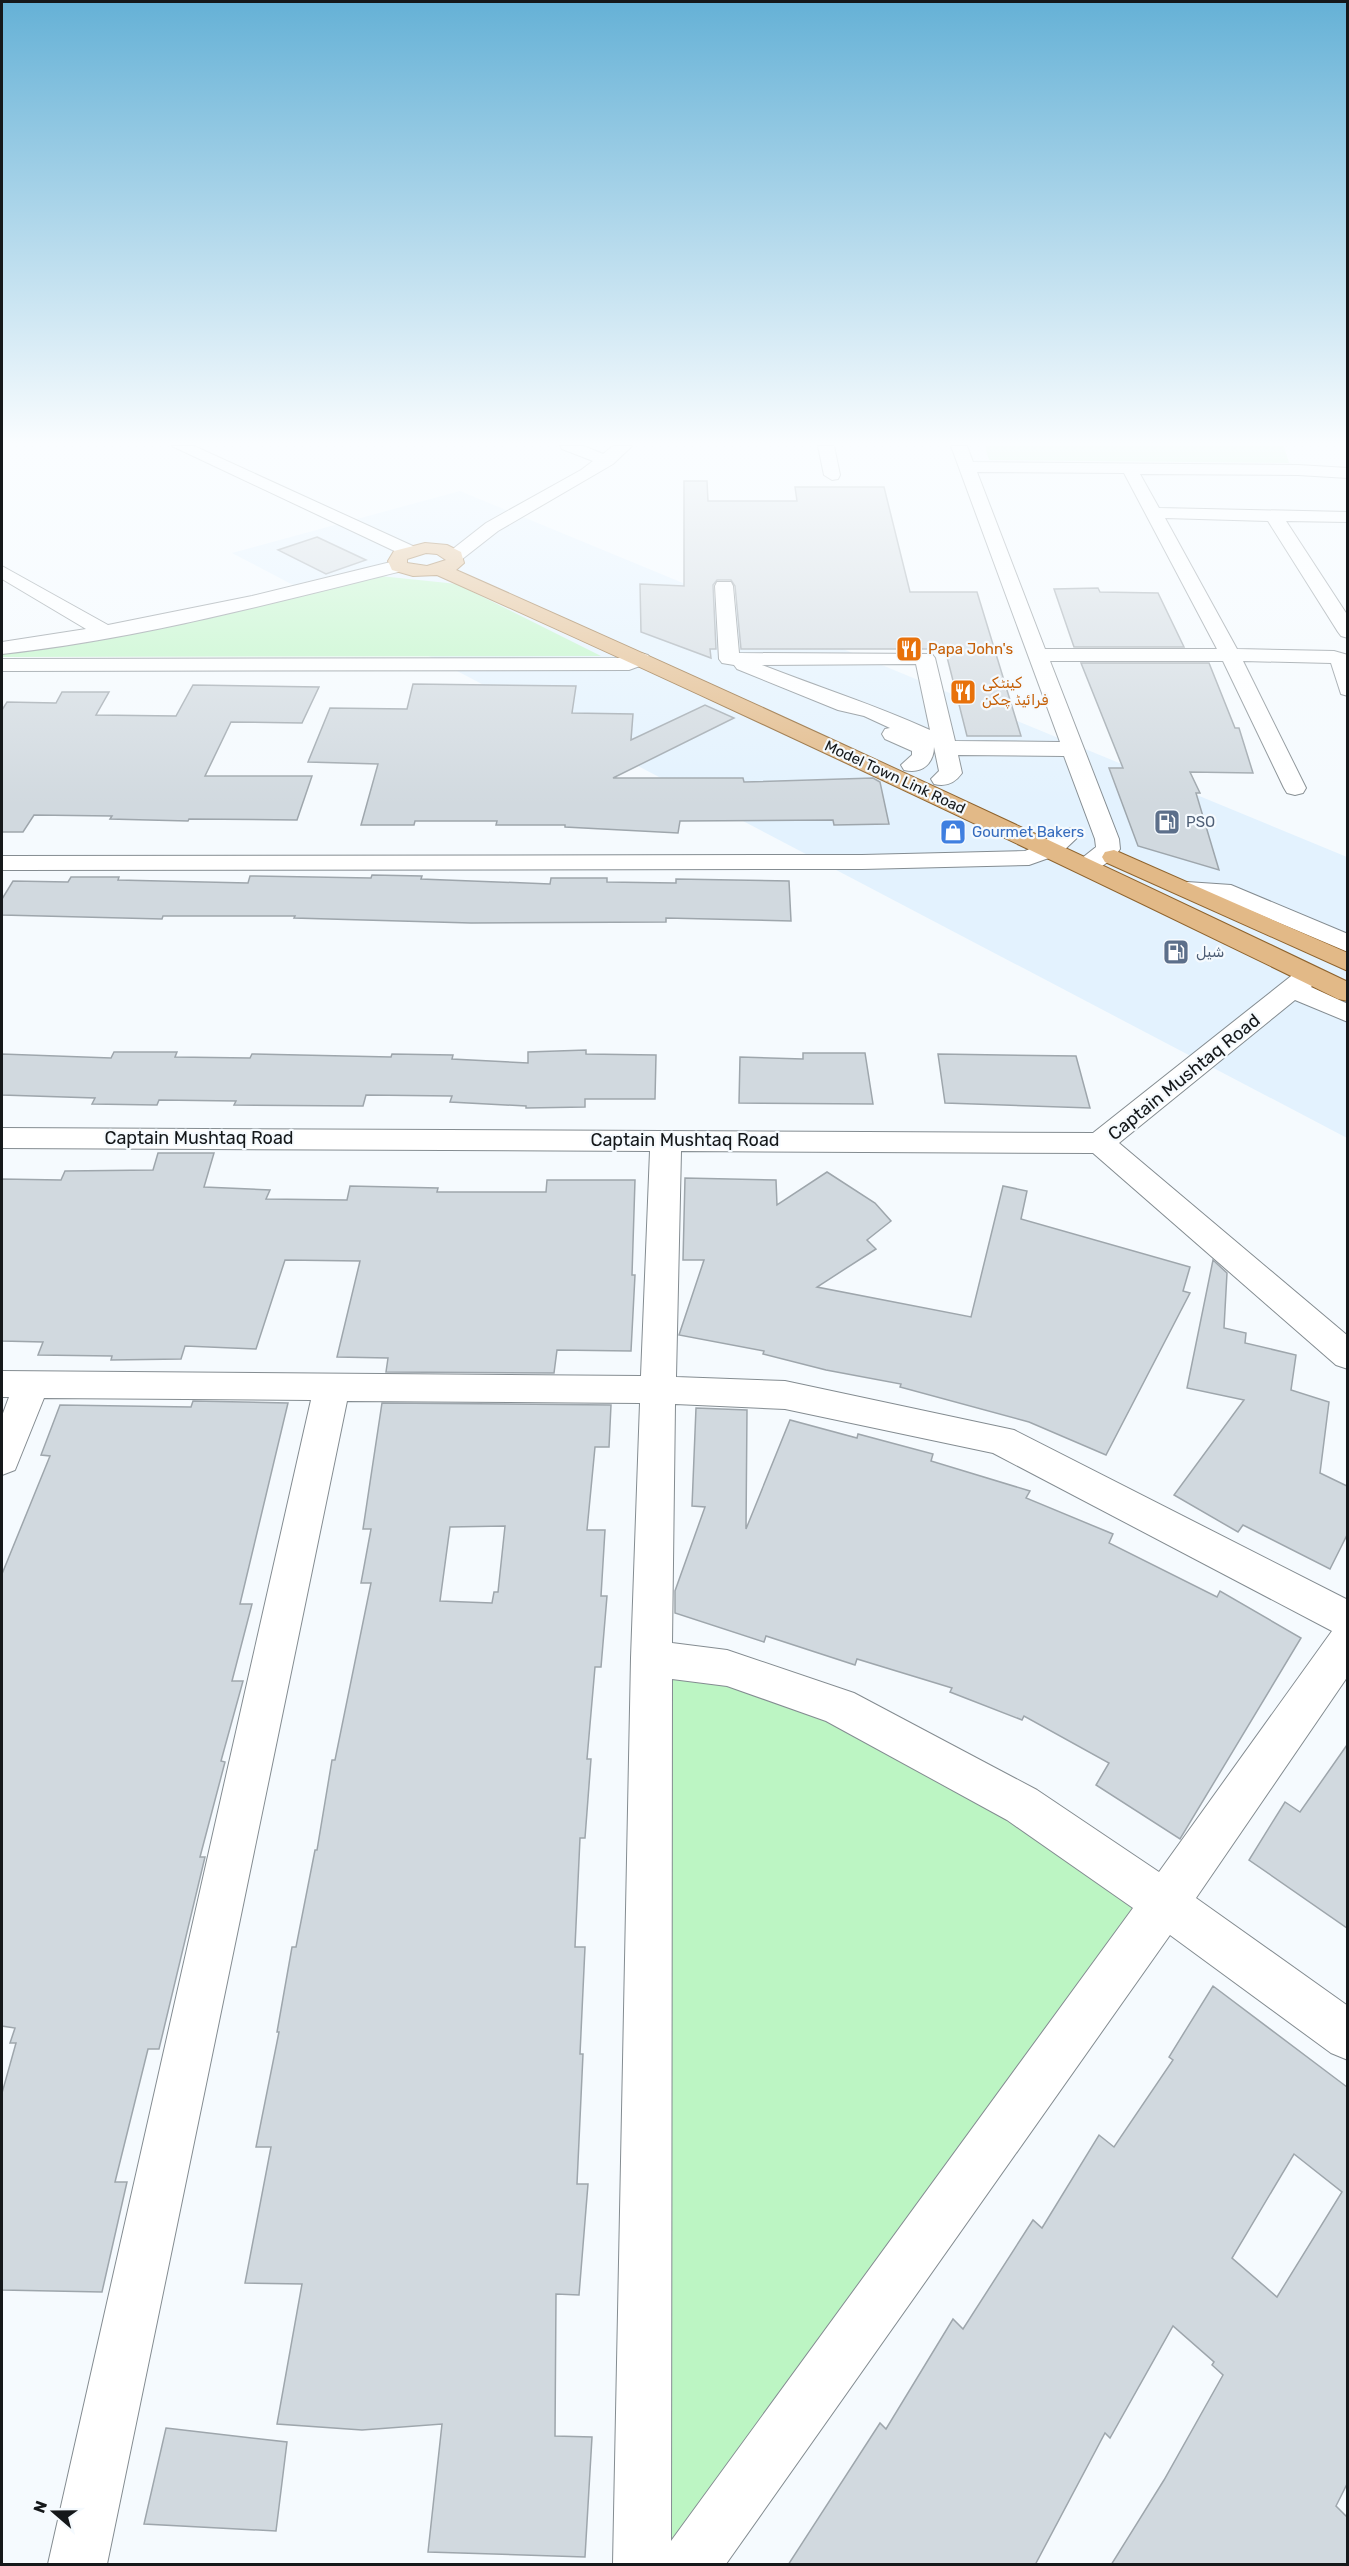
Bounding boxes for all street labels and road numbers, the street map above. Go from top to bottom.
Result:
street label: Model Town Link Road [822,736,968,818]
street label: Captain Mushtaq Road [1104,1009,1264,1145]
street label: Captain Mushtaq Road [104,1127,294,1149]
street label: Captain Mushtaq Road [590,1129,780,1151]

